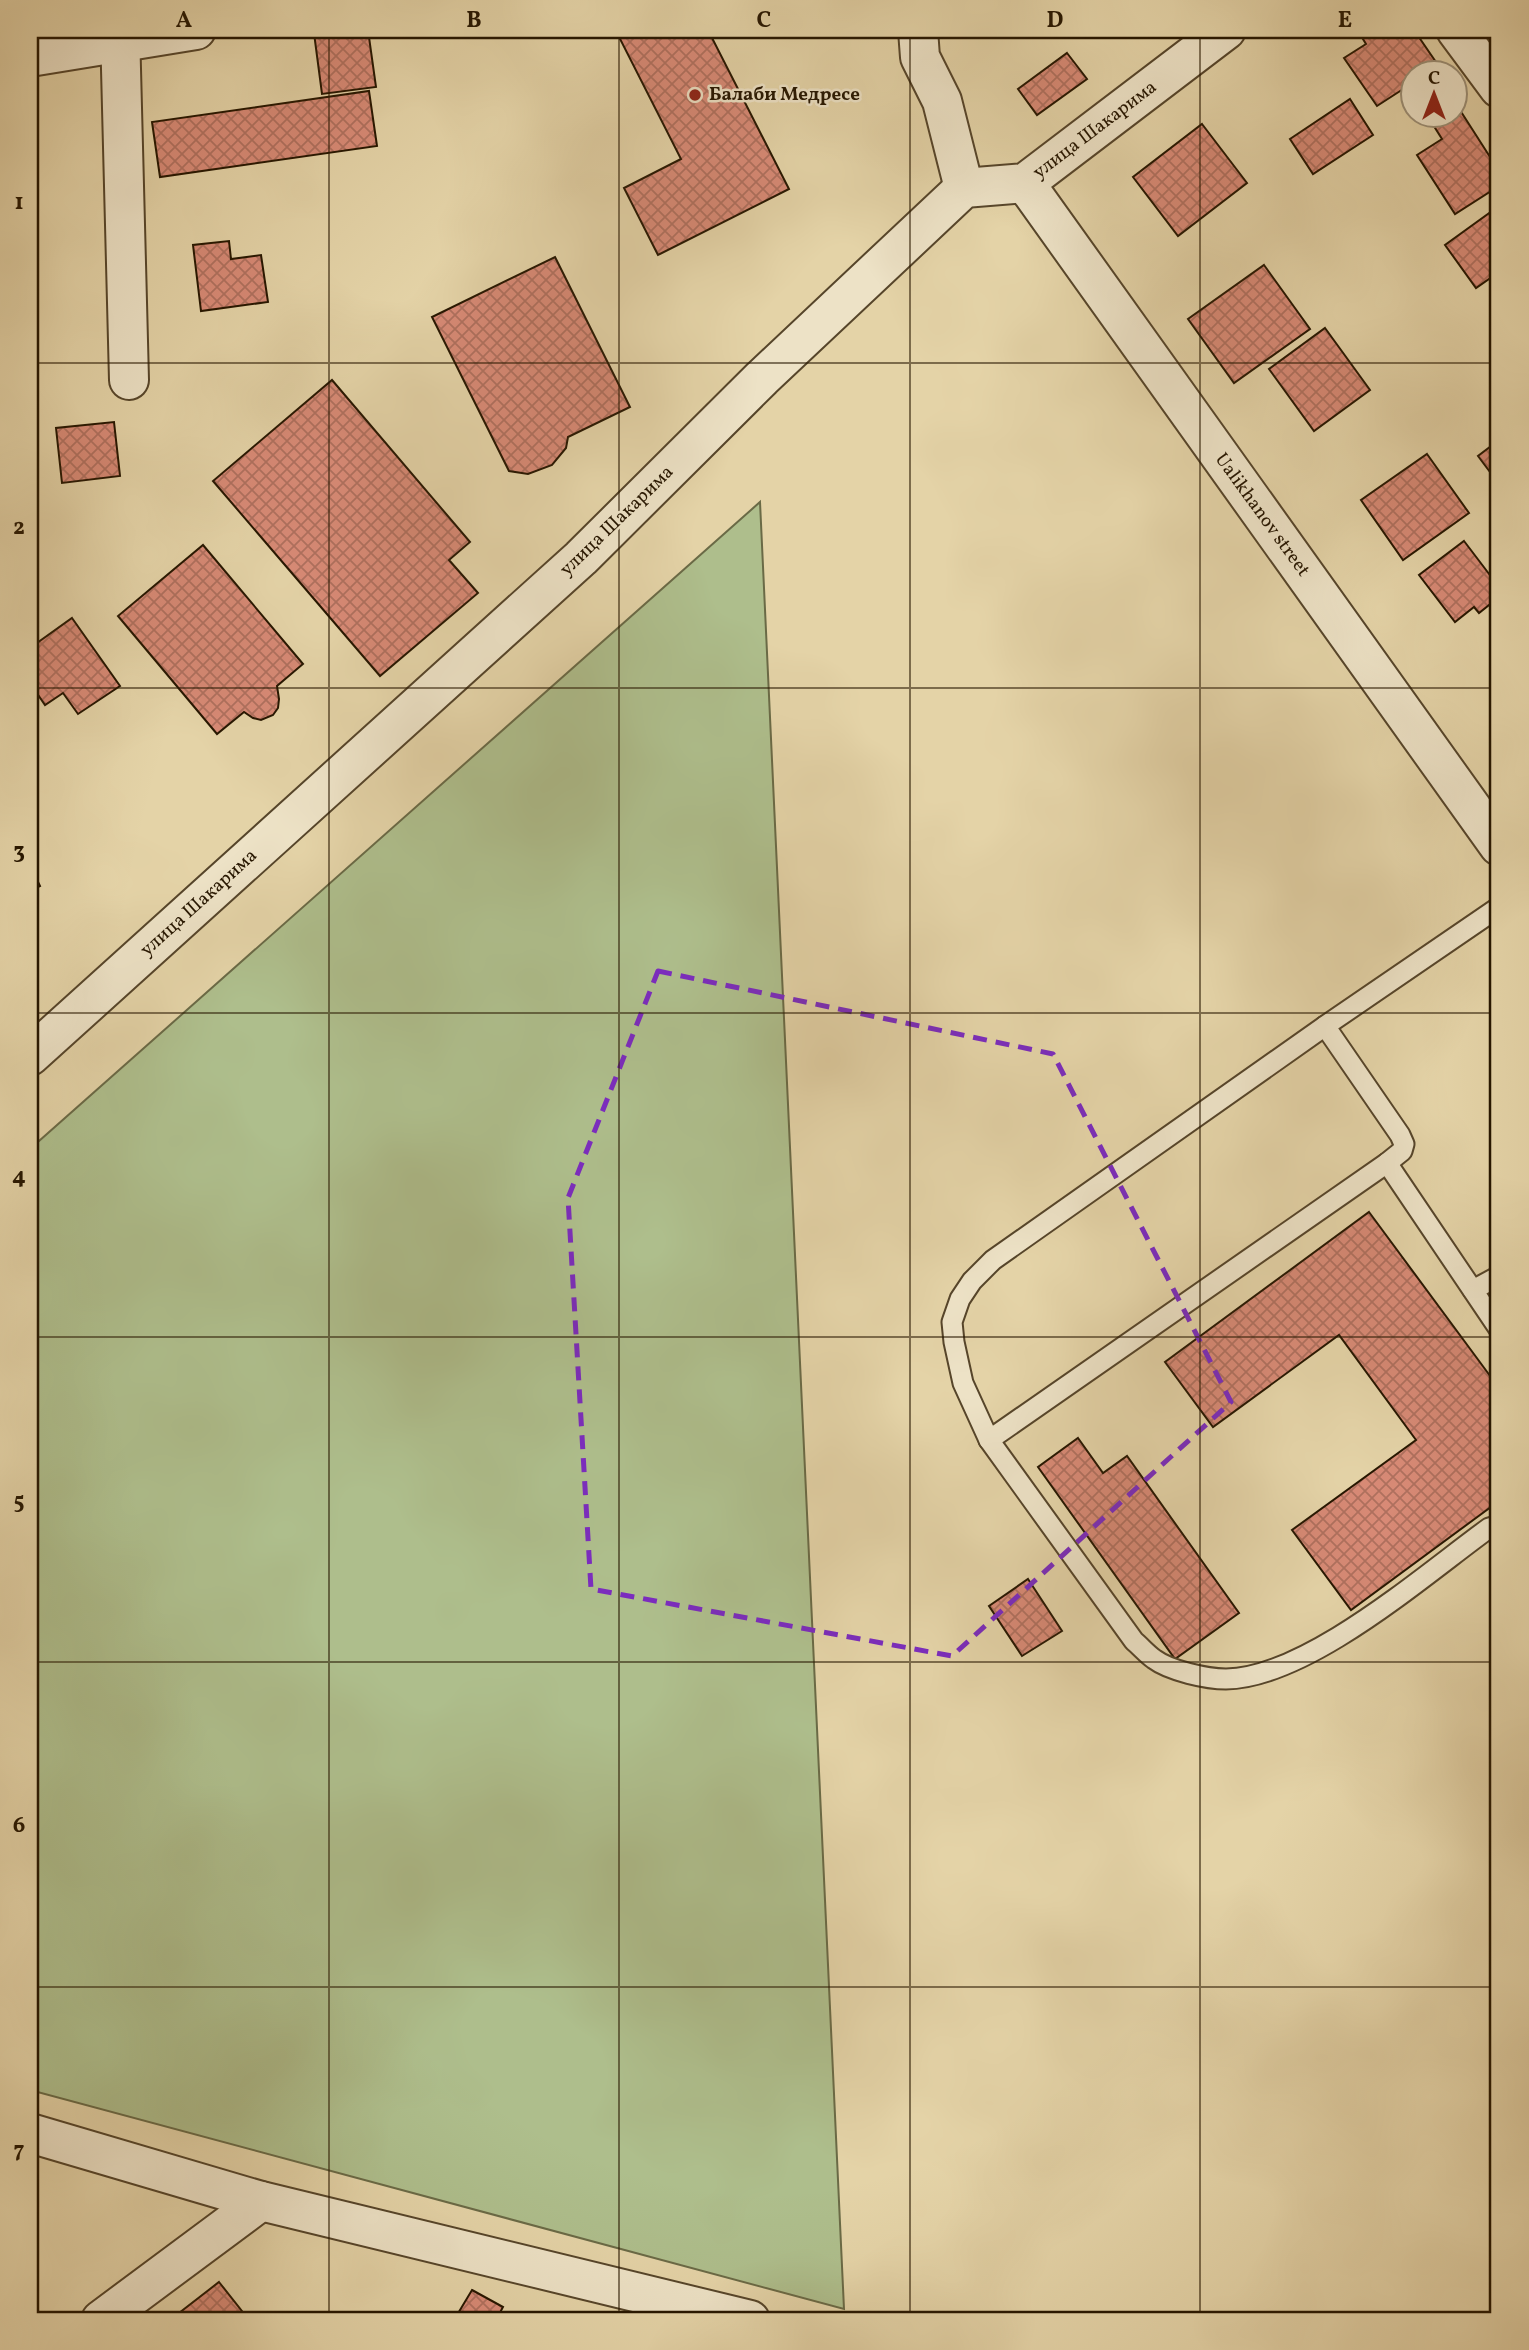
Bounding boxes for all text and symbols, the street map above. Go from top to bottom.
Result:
text: A [176,5,192,37]
text: B [466,5,482,37]
text: C [757,5,771,37]
text: D [1047,5,1064,37]
text: E [1338,5,1352,37]
north arrow [1400,60,1470,130]
text: С [1428,66,1440,92]
street label: улица Шакарима [1028,75,1162,185]
place label: Балаби Медресе [709,82,860,108]
marker: Балаби Медресе [687,87,703,103]
text: 1 [14,187,24,219]
street label: Ualikhanov street [1208,448,1316,582]
street label: улица Шакарима [554,460,680,582]
text: 2 [13,512,25,544]
text: 3 [13,836,25,868]
street label: улица Шакарима [135,843,263,963]
text: 4 [12,1161,26,1193]
text: 5 [13,1486,25,1518]
text: 6 [13,1810,25,1842]
text: 7 [14,2135,25,2167]

